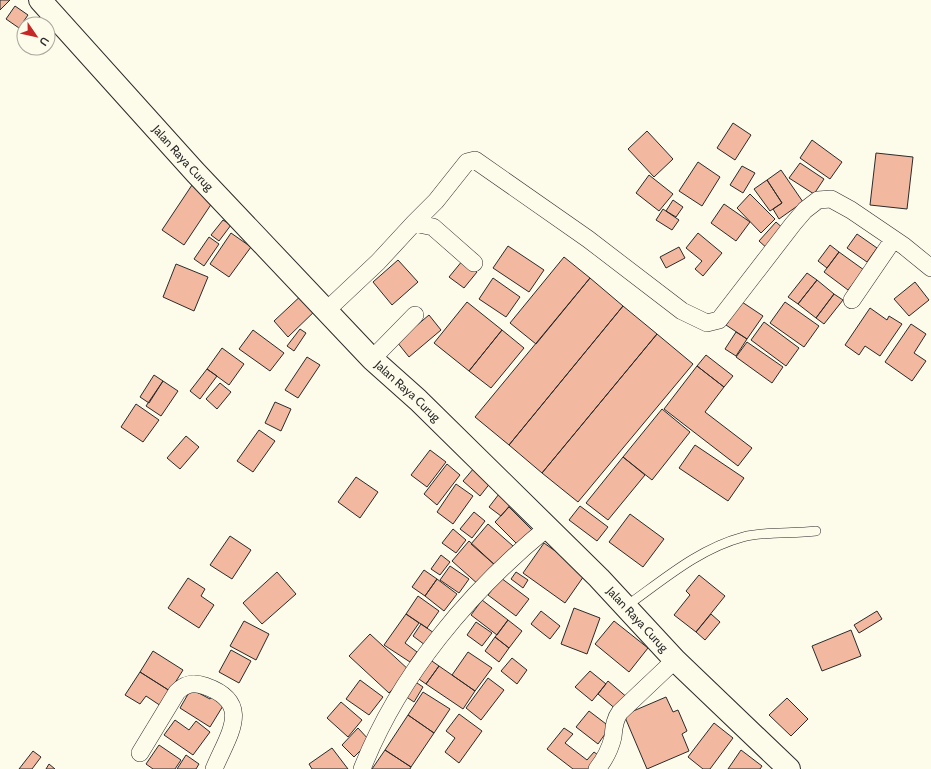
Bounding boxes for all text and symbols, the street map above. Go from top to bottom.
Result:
north arrow [16,16,56,56]
text: U [36,34,52,49]
street label: Jalan Raya Curug [149,121,217,194]
street label: Jalan Raya Curug [371,356,444,425]
street label: Jalan Raya Curug [603,583,672,656]

